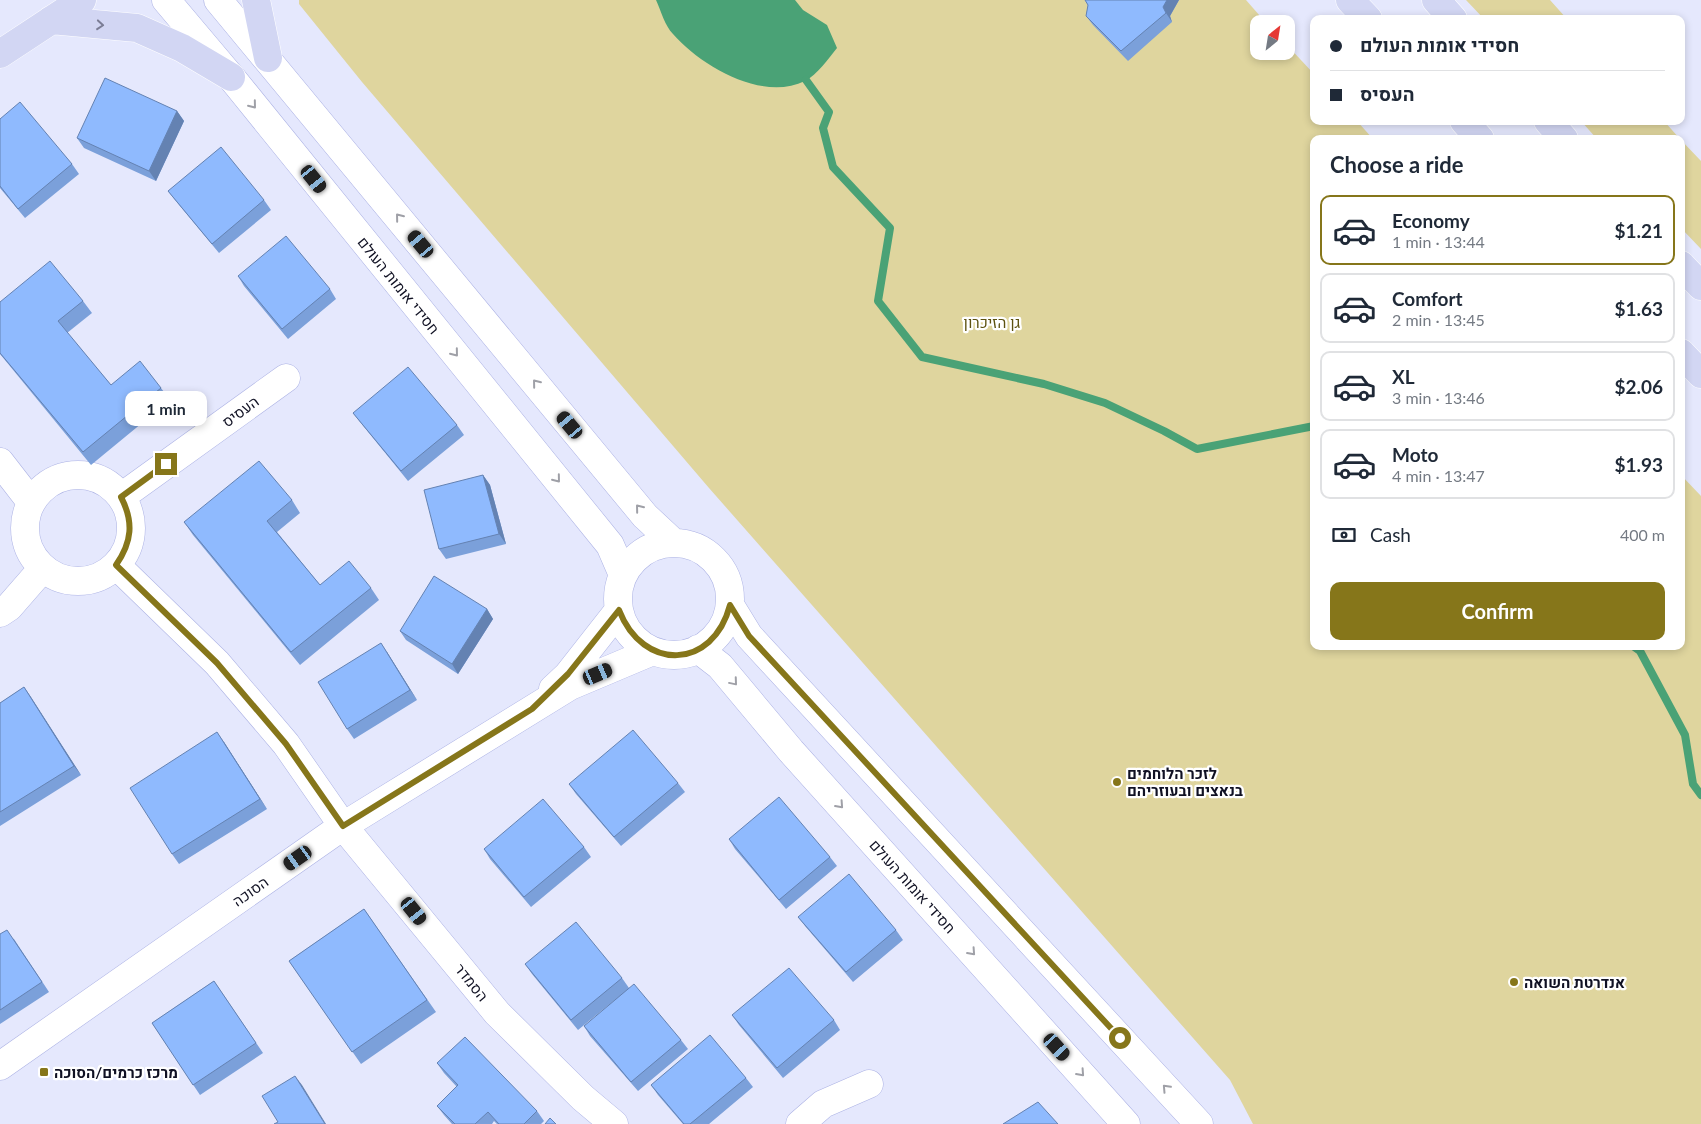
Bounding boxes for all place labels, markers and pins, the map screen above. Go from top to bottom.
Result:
place label: לזכר הלוחמים בנאצים ובעוזריהם [1127,764,1243,799]
marker: לזכר הלוחמים בנאצים ובעוזריהם [1111,776,1123,788]
place label: אנדרטת השואה [1524,973,1625,991]
marker: אנדרטת השואה [1508,976,1520,988]
place label: מרכז כרמים/הסוכה [54,1063,178,1081]
marker: מרכז כרמים/הסוכה [38,1066,50,1078]

